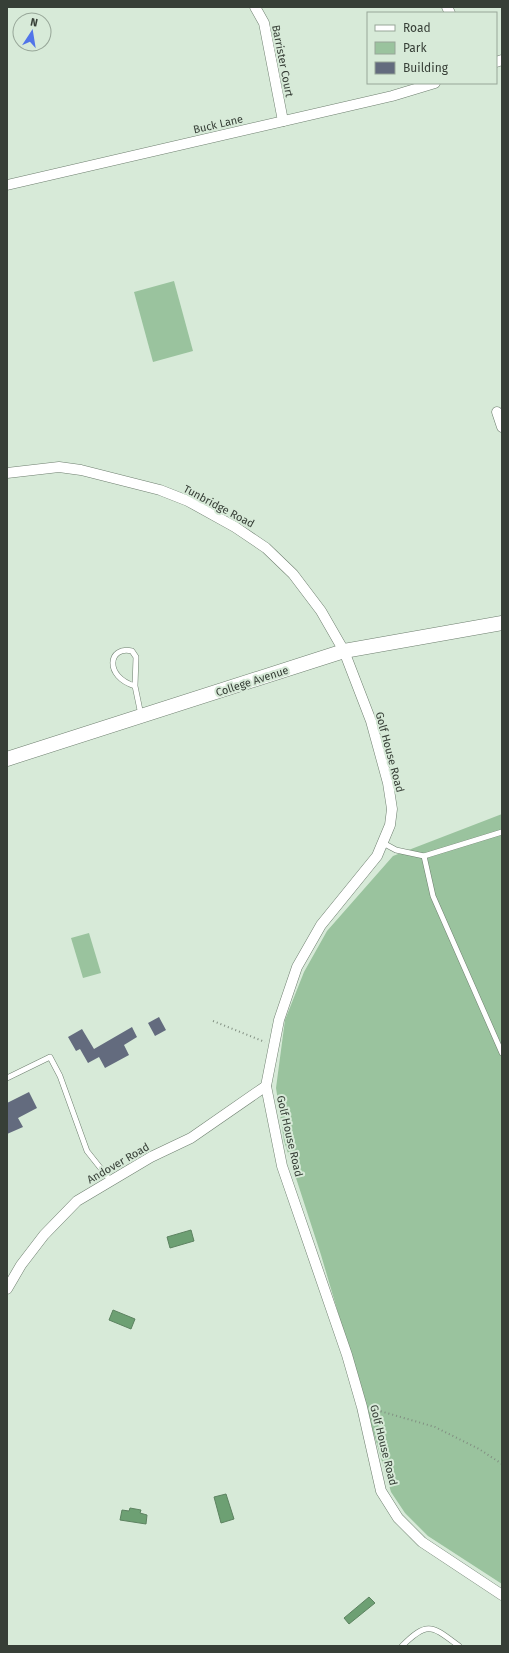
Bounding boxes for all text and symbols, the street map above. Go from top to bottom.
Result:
north arrow [12,12,52,52]
legend [367,12,497,84]
text: N [29,16,39,30]
text: Road [403,21,431,35]
street label: Barrister Court [269,24,296,98]
text: Park [403,41,427,55]
text: Building [403,61,449,75]
street label: Buck Lane [192,112,244,137]
street label: Tunbridge Road [181,482,256,531]
street label: College Avenue [214,664,290,699]
street label: Golf House Road [373,710,407,794]
street label: Golf House Road [274,1094,305,1178]
street label: Andover Road [85,1140,152,1186]
street label: Golf House Road [367,1403,400,1487]

